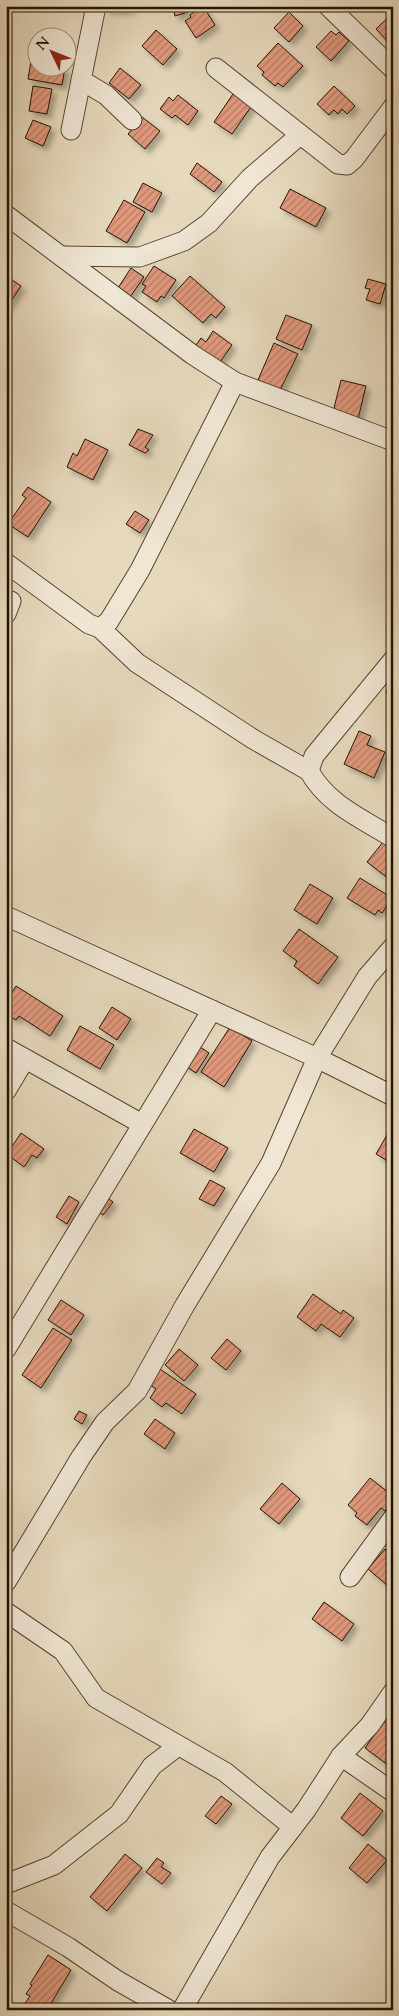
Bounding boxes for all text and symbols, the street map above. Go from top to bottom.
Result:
north arrow [28,28,78,78]
text: N [32,33,54,54]

